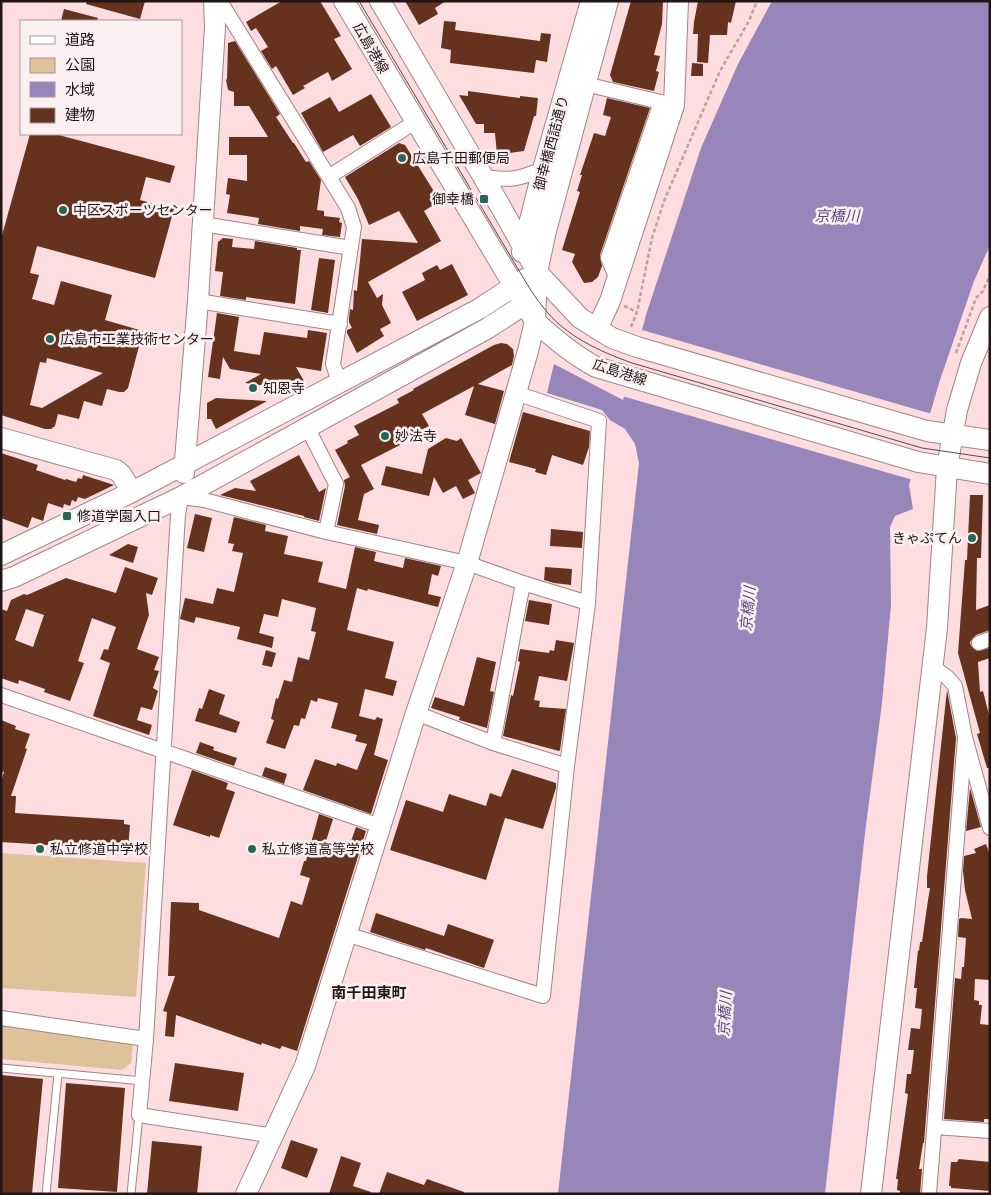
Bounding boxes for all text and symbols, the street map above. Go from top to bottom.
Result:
street label: 広島港線 [349,19,393,77]
legend [20,20,182,135]
text: 道路 [65,30,95,49]
text: 公園 [65,55,95,74]
text: 水域 [65,80,95,99]
street label: 御幸橋西詰通り [530,93,572,193]
text: 建物 [65,105,95,124]
place label: 広島千田郵便局 [412,149,510,167]
marker: 広島千田郵便局 [396,152,408,164]
place label: 御幸橋 [432,190,474,208]
marker: 御幸橋 [478,193,490,205]
place label: 中区スポーツセンター [73,201,213,219]
marker: 中区スポーツセンター [57,204,69,216]
water label: 京橋川 [814,206,861,225]
place label: 広島市工業技術センター [60,330,214,348]
marker: 広島市工業技術センター [44,333,56,345]
street label: 広島港線 [591,355,649,389]
place label: 知恩寺 [263,379,305,397]
marker: 知恩寺 [247,382,259,394]
place label: 妙法寺 [395,427,437,445]
marker: 妙法寺 [379,430,391,442]
place label: 修道学園入口 [77,507,161,525]
marker: 修道学園入口 [61,510,73,522]
place label: きゃぷてん [892,529,962,547]
marker: きゃぷてん [966,532,978,544]
water label: 京橋川 [736,584,759,632]
place label: 私立修道中学校 [50,840,148,858]
place label: 私立修道高等学校 [262,840,374,858]
marker: 私立修道中学校 [34,843,46,855]
marker: 私立修道高等学校 [246,843,258,855]
district label: 南千田東町 [331,983,407,1002]
water label: 京橋川 [714,989,735,1037]

